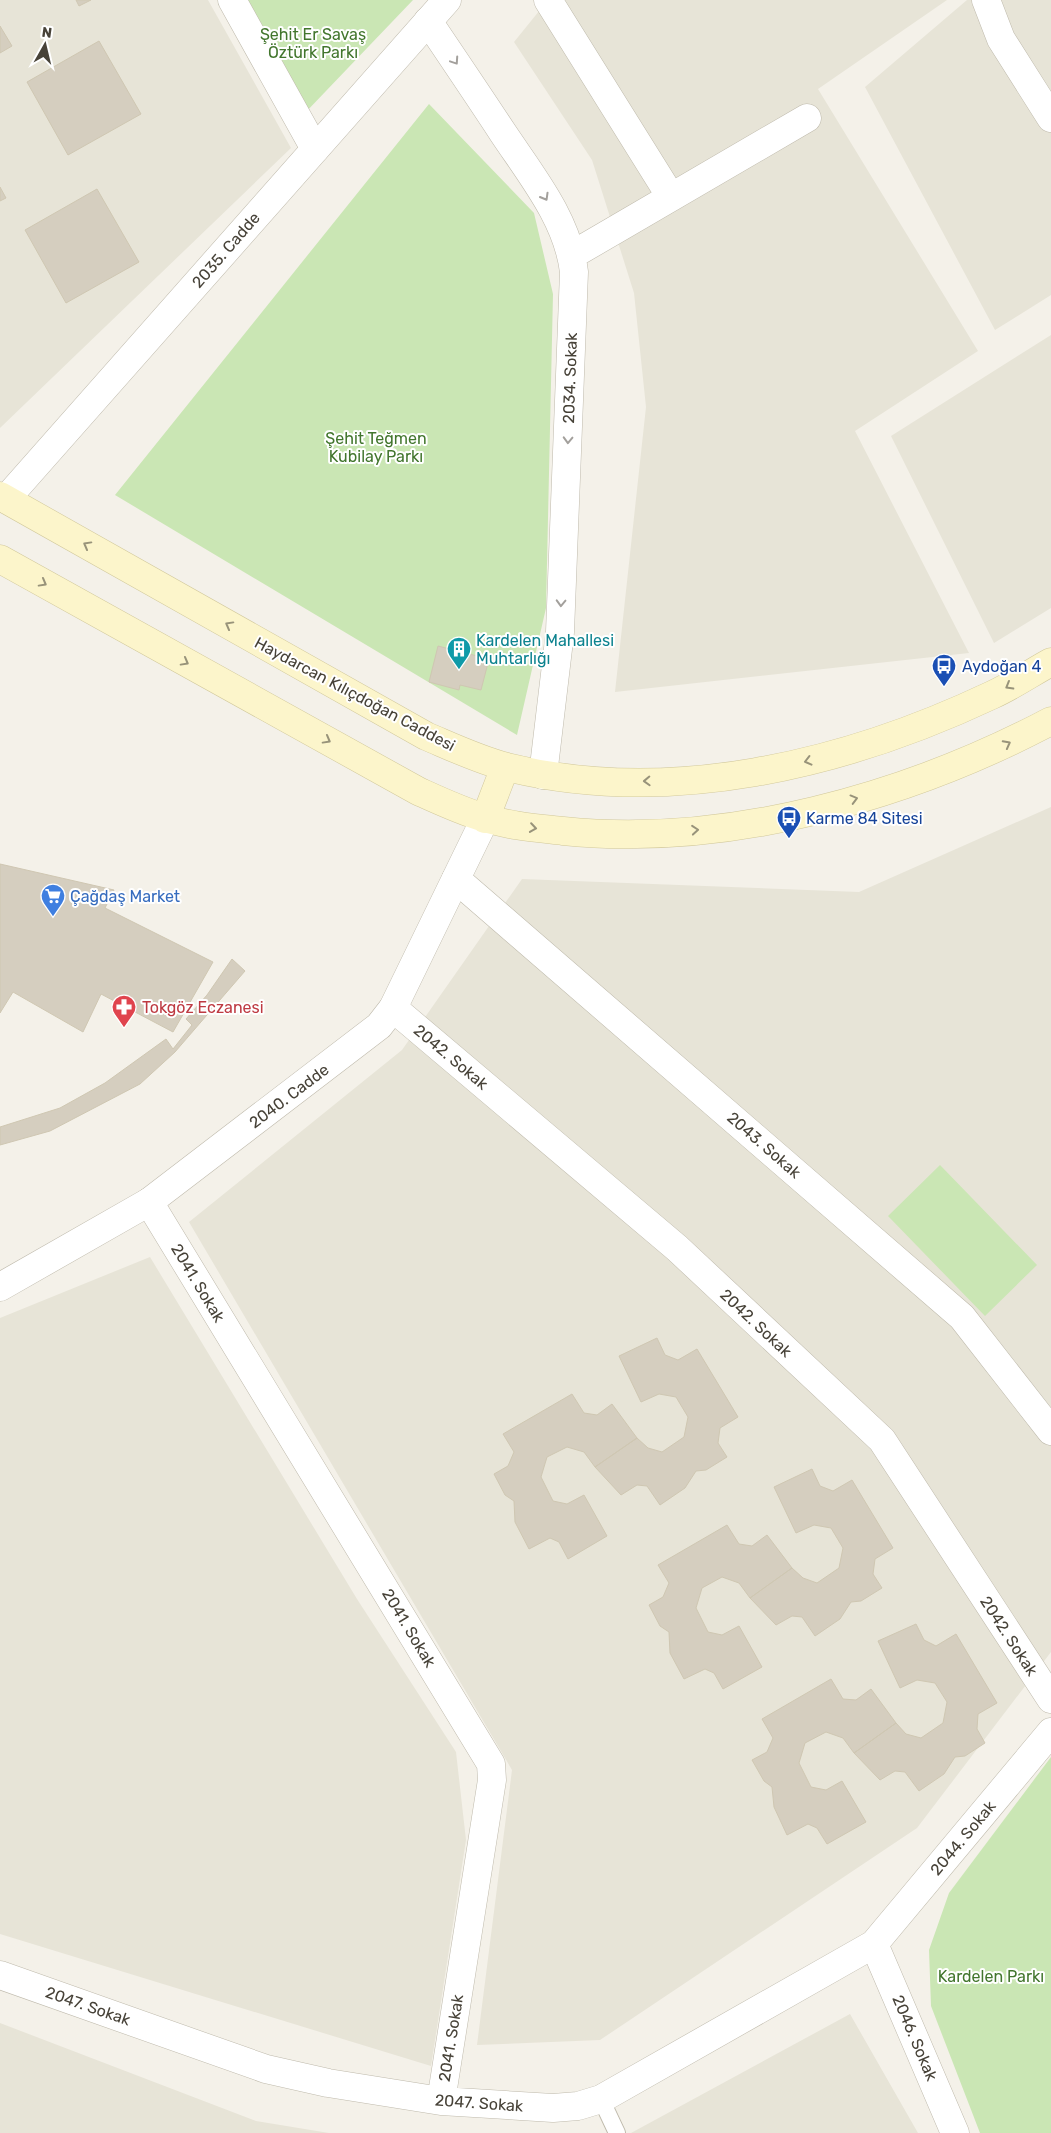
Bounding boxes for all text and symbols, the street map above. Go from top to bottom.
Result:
north arrow [20,20,70,70]
text: N [41,24,53,42]
park label: Şehit Er Savaş Öztürk Parkı [260,25,366,62]
one-way arrow [449,56,459,65]
one-way arrow [539,191,549,200]
street label: 2035. Cadde [188,208,264,292]
street label: 2034. Sokak [559,331,581,424]
park label: Şehit Teğmen Kubilay Parkı [325,429,427,466]
one-way arrow [562,437,573,445]
one-way arrow [84,541,93,551]
one-way arrow [37,577,46,587]
one-way arrow [556,599,567,607]
one-way arrow [225,621,234,631]
place label: Kardelen Mahallesi Muhtarlığı [476,631,614,668]
street label: Haydarcan Kılıçdoğan Caddesi [251,633,459,755]
building icon: Kardelen Mahallesi Muhtarlığı [446,636,472,670]
bus stop icon: Aydoğan 4 [931,653,957,687]
one-way arrow [179,656,188,666]
place label: Aydoğan 4 [962,657,1041,676]
one-way arrow [1005,679,1014,689]
one-way arrow [322,734,331,744]
one-way arrow [1002,740,1011,750]
one-way arrow [804,756,813,766]
one-way arrow [643,776,651,787]
one-way arrow [850,795,858,805]
bus stop icon: Karme 84 Sitesi [776,805,802,839]
place label: Karme 84 Sitesi [806,809,923,828]
one-way arrow [529,822,537,832]
one-way arrow [691,825,699,836]
supermarket icon: Çağdaş Market [40,883,66,917]
place label: Çağdaş Market [70,887,180,906]
pharmacy icon: Tokgöz Eczanesi [111,994,137,1028]
place label: Tokgöz Eczanesi [142,998,264,1017]
street label: 2042. Sokak [410,1020,493,1094]
street label: 2040. Cadde [245,1060,333,1132]
street label: 2043. Sokak [723,1108,805,1183]
street label: 2041. Sokak [167,1240,229,1326]
street label: 2042. Sokak [716,1285,796,1362]
street label: 2041. Sokak [378,1585,440,1671]
street label: 2042. Sokak [976,1593,1042,1680]
street label: 2044. Sokak [926,1796,1000,1879]
park label: Kardelen Parkı [938,1967,1044,1986]
street label: 2047. Sokak [43,1983,134,2030]
street label: 2041. Sokak [435,1992,467,2083]
street label: 2046. Sokak [888,1992,942,2084]
street label: 2047. Sokak [434,2090,525,2116]

